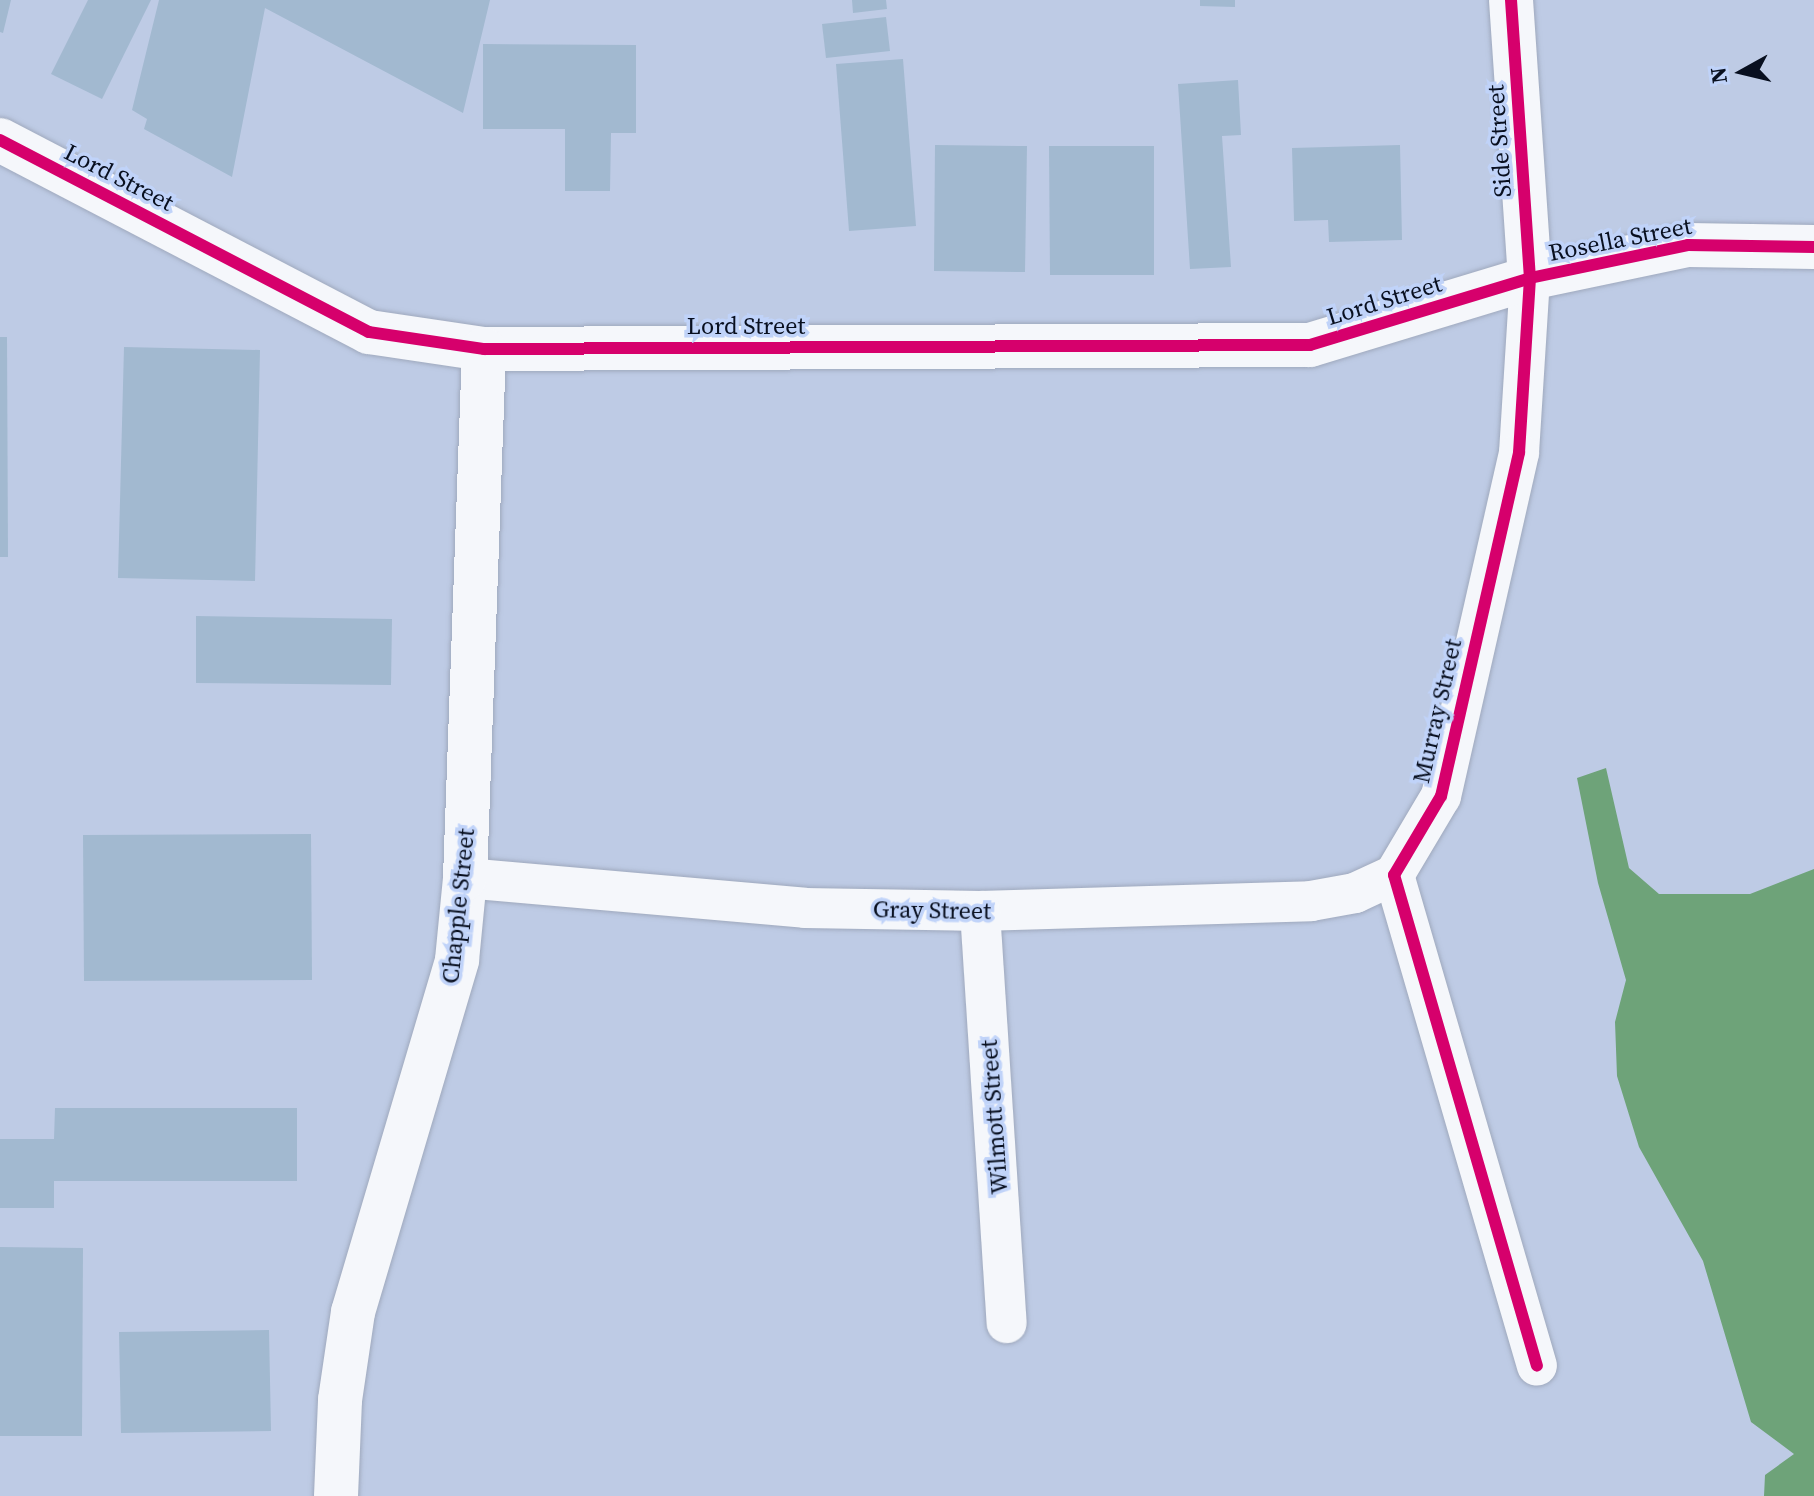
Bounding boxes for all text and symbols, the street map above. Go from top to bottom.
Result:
north arrow [1702,32,1782,112]
text: N [1702,65,1734,85]
street label: Side Street [1481,84,1517,198]
street label: Lord Street [60,137,178,217]
street label: Rosella Street [1546,211,1694,267]
street label: Lord Street [1323,269,1445,331]
street label: Lord Street [687,312,805,340]
street label: Murray Street [1406,636,1468,786]
street label: Chapple Street [436,827,480,985]
street label: Gray Street [873,895,991,925]
street label: Wilmott Street [974,1039,1014,1195]

